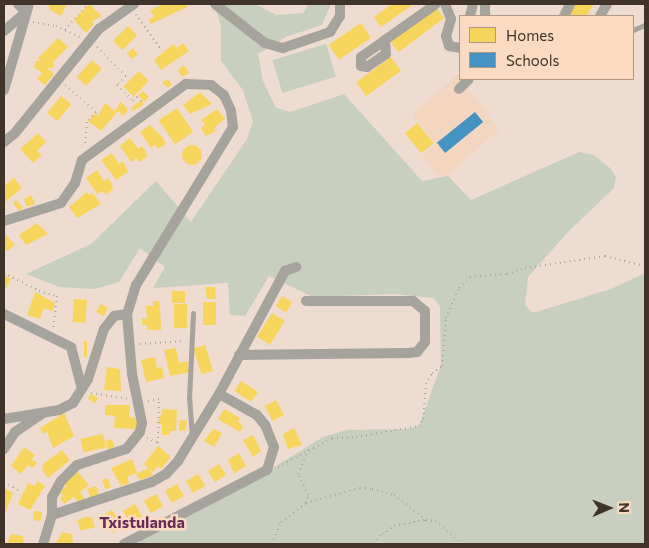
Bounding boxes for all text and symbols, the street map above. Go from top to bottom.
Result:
legend [459,15,634,80]
text: Homes [506,26,554,44]
text: Schools [506,51,559,69]
north arrow [584,483,634,533]
text: N [616,502,633,513]
district label: Txistulanda [99,512,185,532]

